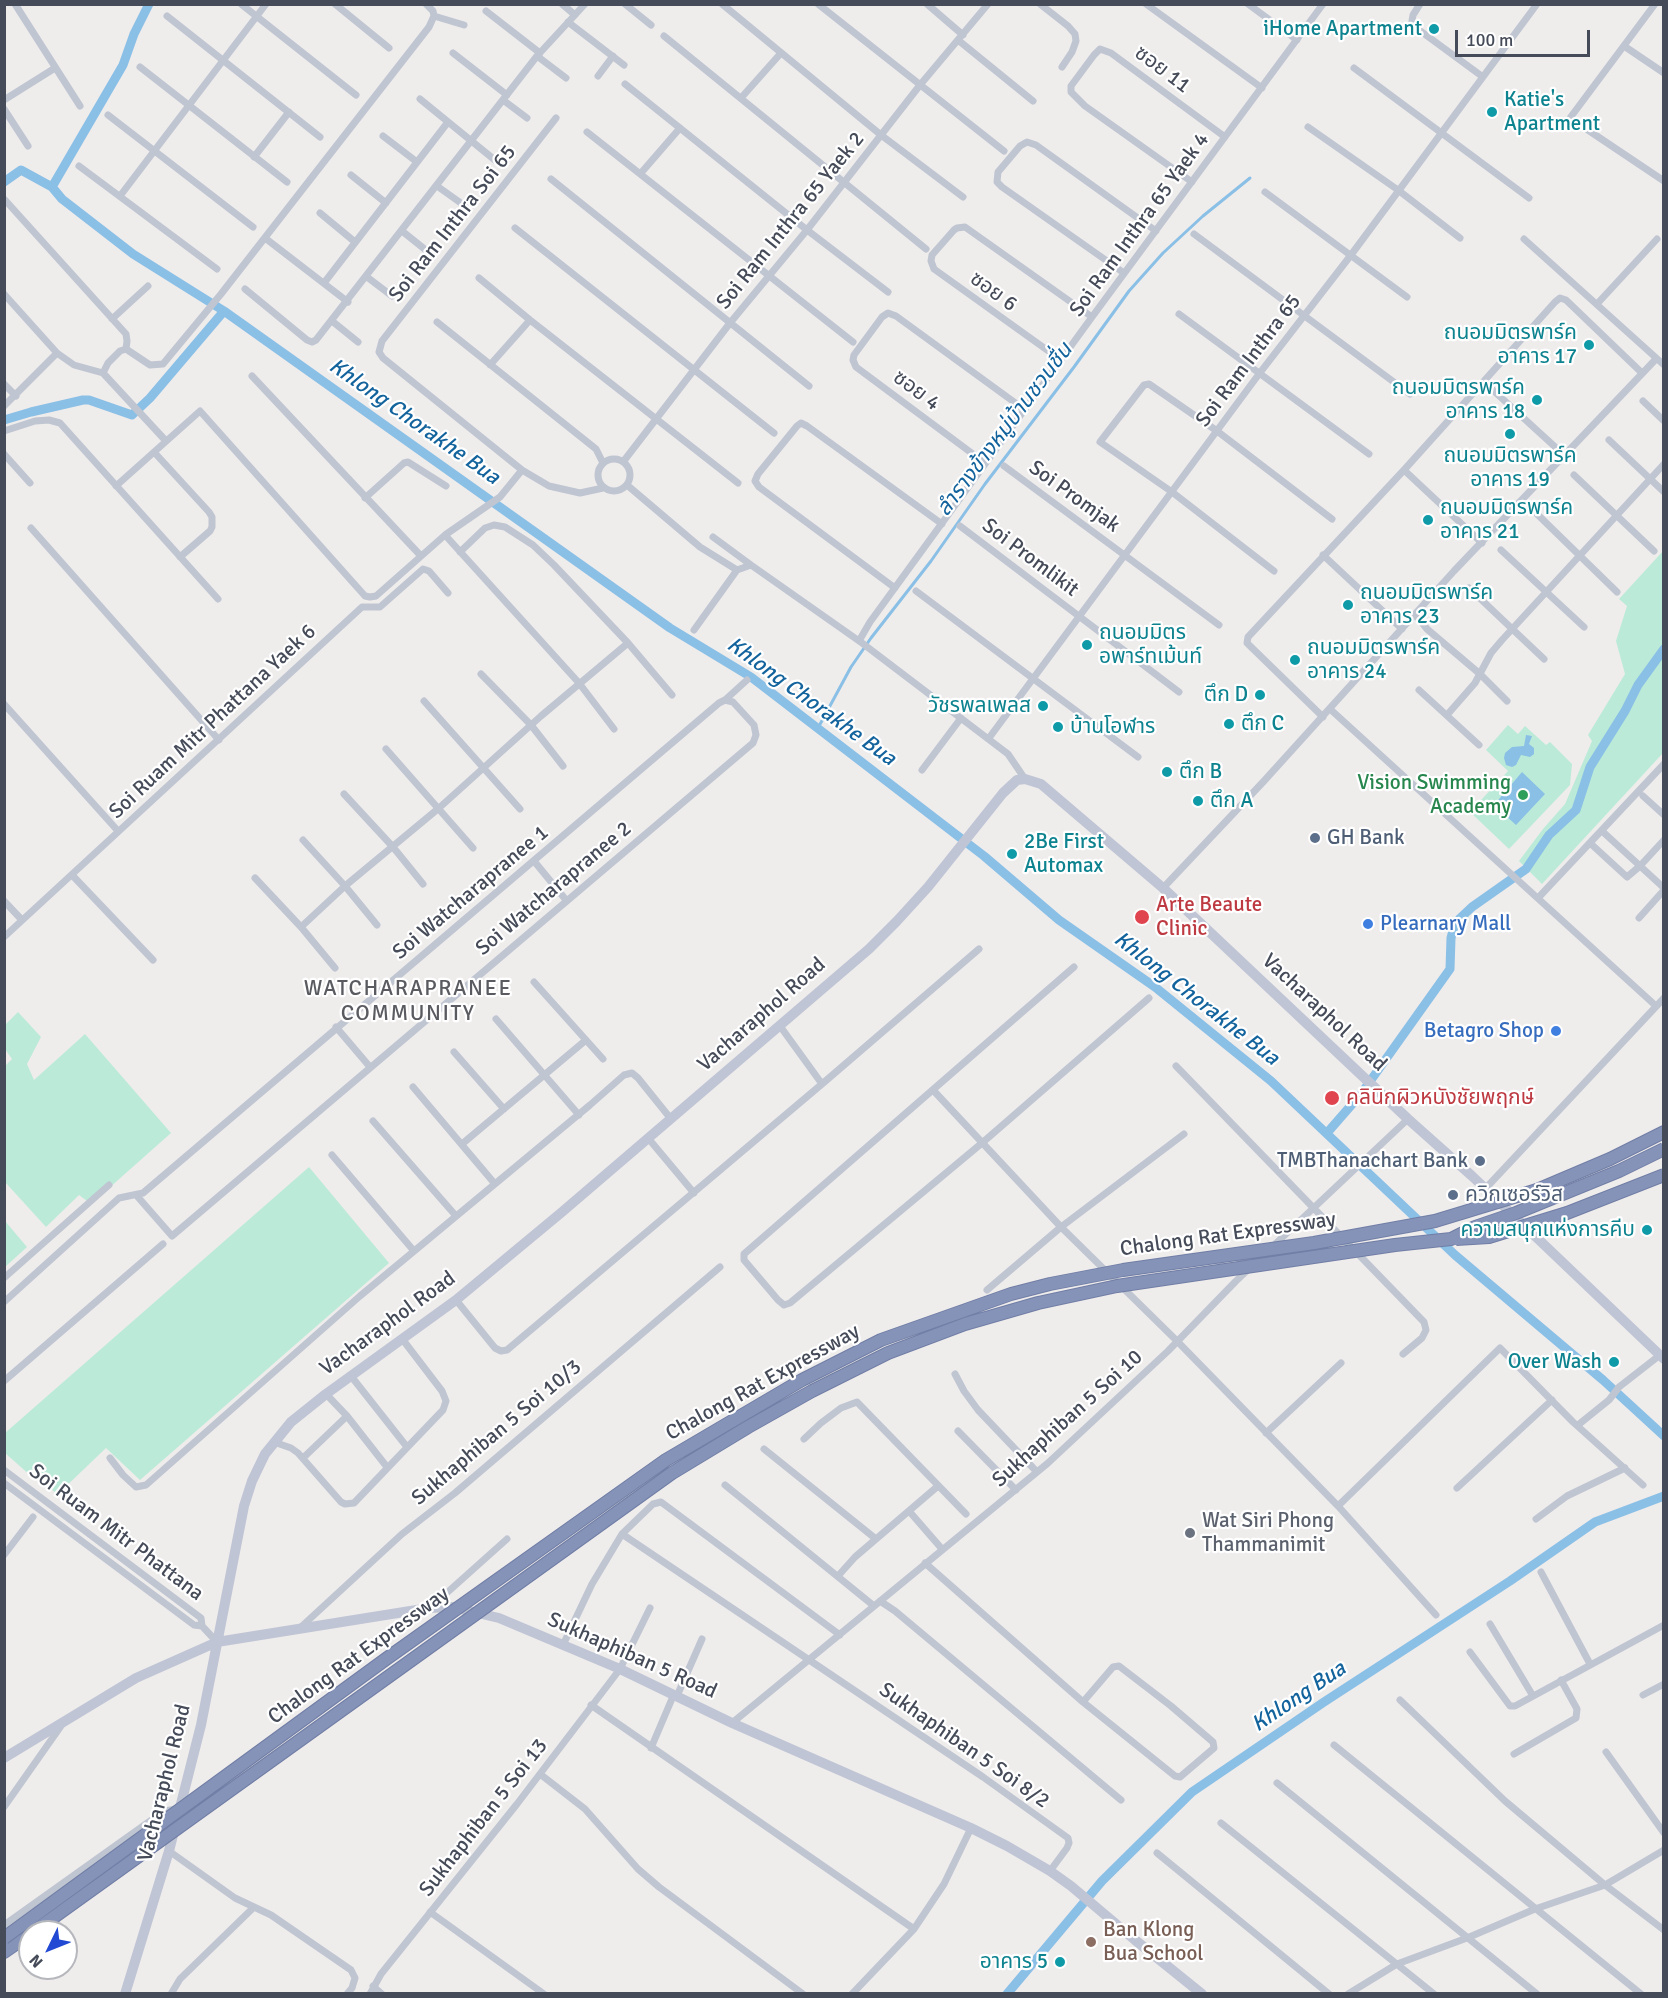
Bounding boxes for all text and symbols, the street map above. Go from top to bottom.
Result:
place label: iHome Apartment [1263,16,1422,42]
scale bar [1458,18,1593,56]
marker: iHome Apartment [1427,22,1441,36]
text: 100 m [1466,29,1513,51]
street label: ซอย 11 [1129,41,1195,99]
place label: Katie's Apartment [1504,87,1600,137]
marker: Katie's Apartment [1485,105,1499,119]
street label: Soi Ram Inthra 65 Yaek 2 [712,127,870,315]
street label: Soi Ram Inthra 65 Yaek 4 [1065,128,1215,322]
street label: Soi Ram Inthra Soi 65 [384,141,522,307]
street label: ซอย 6 [964,266,1022,318]
street label: Soi Ram Inthra 65 [1191,290,1307,432]
place label: ถนอมมิตรพาร์ค อาคาร 17 [1444,320,1577,370]
water label: ลำรางข้างหมู่บ้านชวนชื่น [931,338,1079,522]
marker: ถนอมมิตรพาร์ค อาคาร 17 [1582,338,1596,352]
water label: Khlong Chorakhe Bua [324,353,504,491]
street label: ซอย 4 [888,365,944,417]
place label: ถนอมมิตรพาร์ค อาคาร 18 [1392,375,1525,425]
marker: ถนอมมิตรพาร์ค อาคาร 18 [1530,393,1544,407]
marker: ถนอมมิตรพาร์ค อาคาร 19 [1503,427,1517,441]
place label: ถนอมมิตรพาร์ค อาคาร 19 [1443,443,1577,493]
street label: Soi Promjak [1024,456,1124,538]
place label: ถนอมมิตรพาร์ค อาคาร 21 [1440,495,1573,545]
street label: Soi Promlikit [977,513,1083,603]
marker: ถนอมมิตรพาร์ค อาคาร 21 [1421,513,1435,527]
place label: ถนอมมิตรพาร์ค อาคาร 23 [1360,580,1493,630]
marker: ถนอมมิตรพาร์ค อาคาร 23 [1341,598,1355,612]
street label: Soi Ruam Mitr Phattana Yaek 6 [104,619,322,825]
place label: ถนอมมิตร อพาร์ทเม้นท์ [1099,620,1202,670]
water label: Khlong Chorakhe Bua [721,632,901,772]
place label: ถนอมมิตรพาร์ค อาคาร 24 [1307,635,1440,685]
marker: ถนอมมิตร อพาร์ทเม้นท์ [1080,638,1094,652]
marker: ถนอมมิตรพาร์ค อาคาร 24 [1288,653,1302,667]
place label: ตึก D [1204,682,1248,708]
marker: ตึก D [1253,688,1267,702]
place label: วัชรพลเพลส [928,693,1031,719]
marker: วัชรพลเพลส [1036,699,1050,713]
place label: ตึก C [1241,711,1284,737]
place label: บ้านโอฬาร [1070,714,1155,740]
marker: ตึก C [1222,717,1236,731]
marker: บ้านโอฬาร [1051,720,1065,734]
place label: ตึก B [1179,759,1222,785]
marker: ตึก B [1160,765,1174,779]
place label: Vision Swimming Academy [1357,770,1511,820]
place label: ตึก A [1210,788,1253,814]
marker: Vision Swimming Academy [1516,788,1530,802]
marker: ตึก A [1191,794,1205,808]
street label: Soi Watcharapranee 2 [471,816,637,962]
street label: Soi Watcharapranee 1 [388,820,554,966]
place label: GH Bank [1327,825,1405,851]
place label: 2Be First Automax [1024,829,1104,879]
marker: GH Bank [1308,831,1322,845]
marker: 2Be First Automax [1005,847,1019,861]
place label: Arte Beaute Clinic [1156,892,1262,942]
marker: Arte Beaute Clinic [1133,908,1151,926]
place label: Plearnary Mall [1380,911,1511,937]
marker: Plearnary Mall [1361,917,1375,931]
water label: Khlong Chorakhe Bua [1108,926,1284,1072]
street label: Vacharaphol Road [1256,949,1392,1077]
street label: Vacharaphol Road [693,953,831,1077]
district label: WATCHARAPRANEE COMMUNITY [304,976,512,1028]
place label: Betagro Shop [1424,1018,1544,1044]
marker: Betagro Shop [1549,1024,1563,1038]
place label: คลินิกผิวหนังชัยพฤกษ์ [1346,1085,1534,1111]
marker: คลินิกผิวหนังชัยพฤกษ์ [1323,1089,1341,1107]
place label: TMBThanachart Bank [1277,1148,1468,1174]
marker: TMBThanachart Bank [1473,1154,1487,1168]
place label: ควิกเซอร์วิส [1465,1182,1563,1208]
marker: ควิกเซอร์วิส [1446,1188,1460,1202]
street label: Chalong Rat Expressway [1118,1207,1338,1263]
place label: ความสนุกแห่งการคีบ [1460,1217,1635,1243]
marker: ความสนุกแห่งการคีบ [1640,1223,1654,1237]
street label: Vacharaphol Road [315,1266,461,1382]
street label: Chalong Rat Expressway [662,1319,864,1447]
street label: Sukhaphiban 5 Soi 10 [988,1345,1148,1493]
place label: Over Wash [1508,1349,1602,1375]
street label: Sukhaphiban 5 Soi 10/3 [407,1355,587,1511]
marker: Over Wash [1607,1355,1621,1369]
street label: Soi Ruam Mitr Phattana [24,1459,208,1607]
place label: Wat Siri Phong Thammanimit [1202,1508,1334,1558]
marker: Wat Siri Phong Thammanimit [1183,1526,1197,1540]
street label: Chalong Rat Expressway [264,1582,454,1730]
street label: Sukhaphiban 5 Road [543,1607,721,1705]
water label: Khlong Bua [1247,1656,1351,1738]
street label: Sukhaphiban 5 Soi 8/2 [874,1678,1054,1814]
street label: Vacharaphol Road [133,1702,197,1864]
street label: Sukhaphiban 5 Soi 13 [415,1734,553,1902]
place label: Ban Klong Bua School [1103,1917,1203,1967]
north arrow [18,1920,78,1980]
marker: Ban Klong Bua School [1084,1935,1098,1949]
place label: อาคาร 5 [980,1949,1048,1975]
text: N [25,1950,47,1972]
marker: อาคาร 5 [1053,1955,1067,1969]

